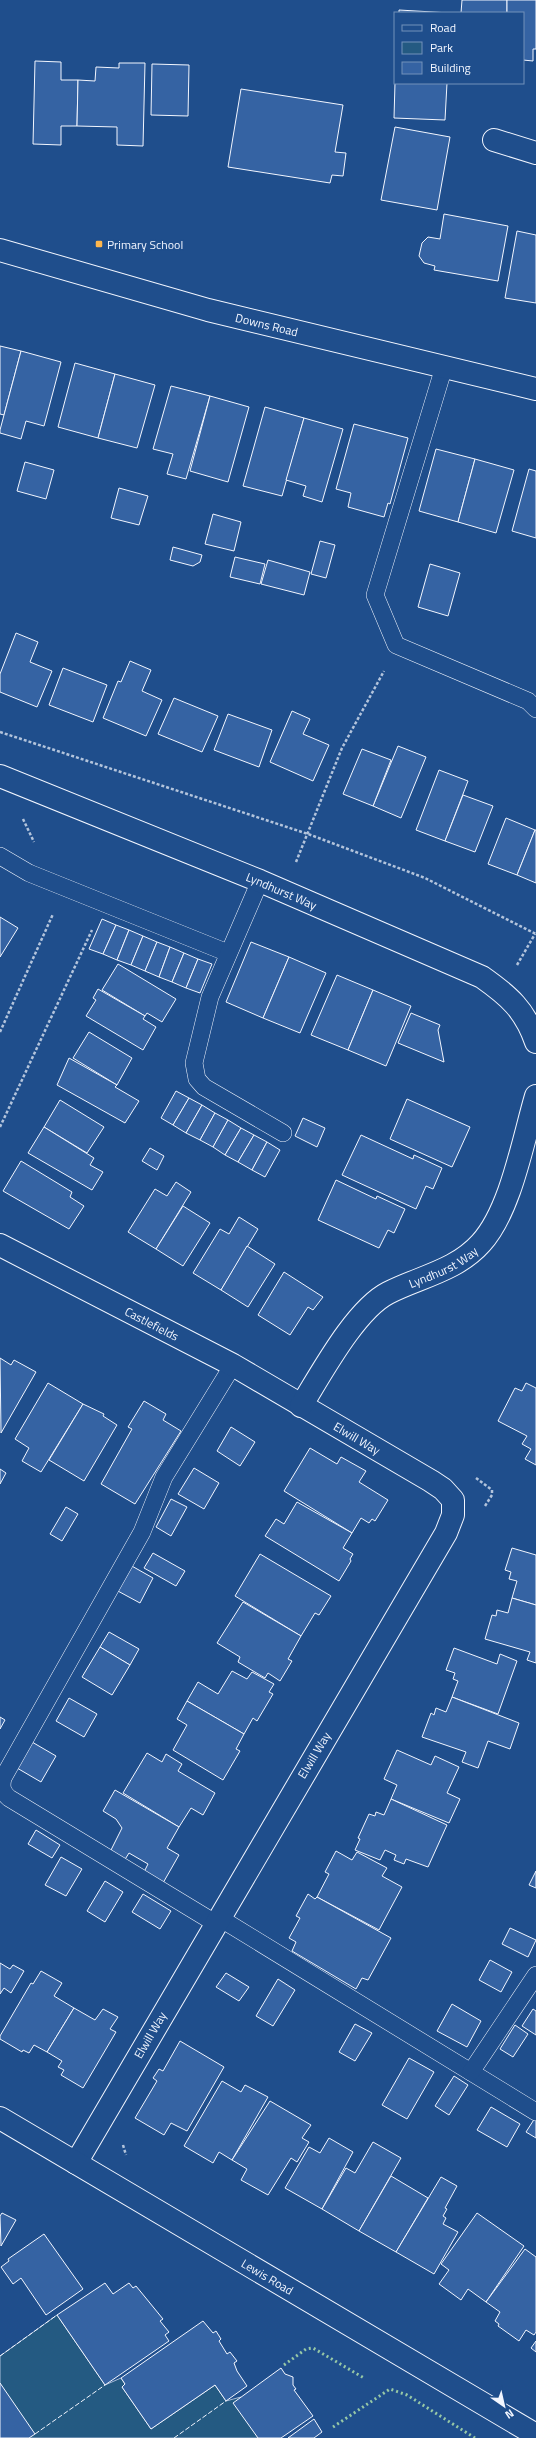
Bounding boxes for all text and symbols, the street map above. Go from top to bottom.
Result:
legend [394,12,524,84]
text: Road [430,18,456,37]
text: Park [430,38,453,57]
text: Building [430,58,471,77]
place label: Primary School [107,235,183,254]
marker: Primary School [94,239,104,249]
street label: Downs Road [234,307,300,341]
street label: Lyndhurst Way [243,867,320,914]
street label: Lyndhurst Way [406,1241,482,1292]
street label: Castlefields [122,1301,183,1345]
street label: Elwill Way [330,1417,384,1459]
street label: Elwill Way [293,1728,336,1782]
street label: Elwill Way [129,2008,171,2062]
street label: Lewis Road [238,2253,297,2299]
north arrow [484,2386,524,2426]
text: N [502,2406,517,2423]

